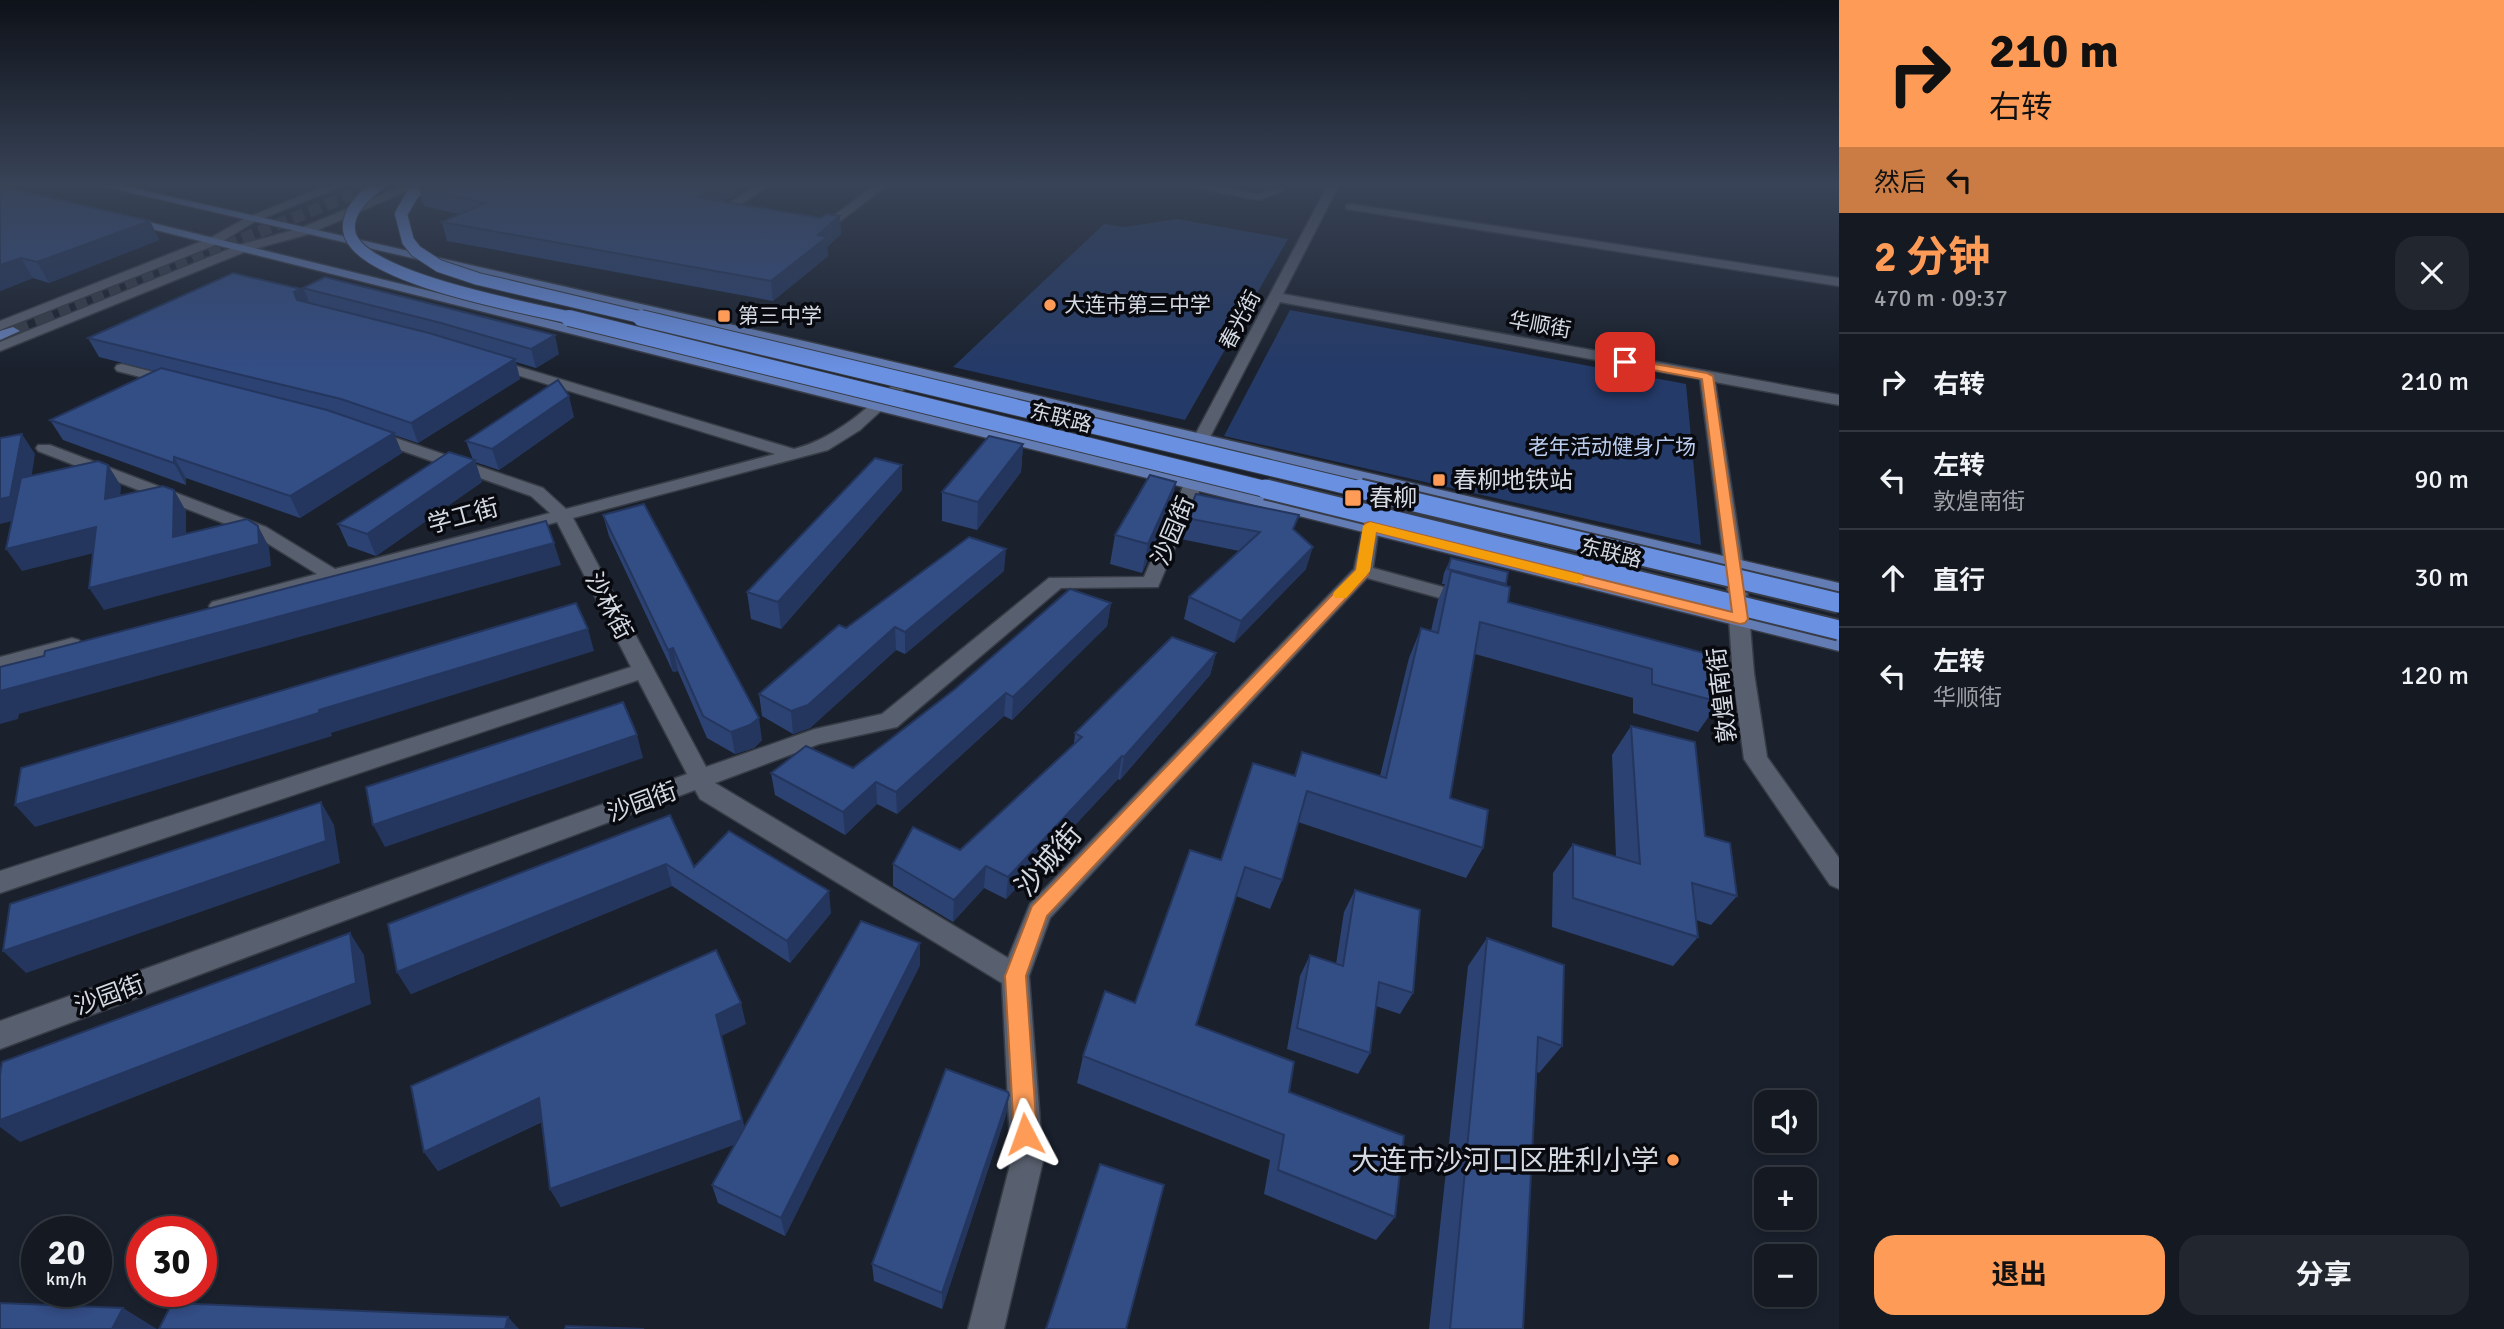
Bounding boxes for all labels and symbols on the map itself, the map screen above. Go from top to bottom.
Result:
street label: 春光街 [1214,286,1266,354]
place label: 大连市第三中学 [1064,292,1211,318]
marker: 大连市第三中学 [1042,297,1058,313]
place label: 第三中学 [738,303,822,329]
street label: 华顺街 [1507,307,1573,343]
marker: 第三中学 [716,308,732,324]
pin [1595,332,1655,392]
street label: 东联路 [1027,398,1095,438]
park label: 老年活动健身广场 [1528,434,1696,460]
place label: 春柳地铁站 [1453,465,1573,495]
marker: 春柳地铁站 [1431,472,1447,488]
place label: 春柳 [1369,483,1417,513]
marker: 春柳 [1343,488,1363,508]
street label: 学工街 [424,492,502,540]
street label: 沙园街 [1145,492,1201,570]
street label: 东联路 [1577,533,1645,573]
street label: 沙林街 [579,567,639,645]
street label: 敦煌南街 [1701,646,1743,744]
street label: 沙园街 [603,776,681,828]
street label: 沙城街 [1008,818,1089,904]
street label: 沙园街 [70,969,148,1021]
position arrow [988,1097,1062,1171]
place label: 大连市沙河口区胜利小学 [1351,1144,1659,1178]
marker: 大连市沙河口区胜利小学 [1665,1152,1681,1168]
speed limit sign: 30 [126,1216,217,1307]

